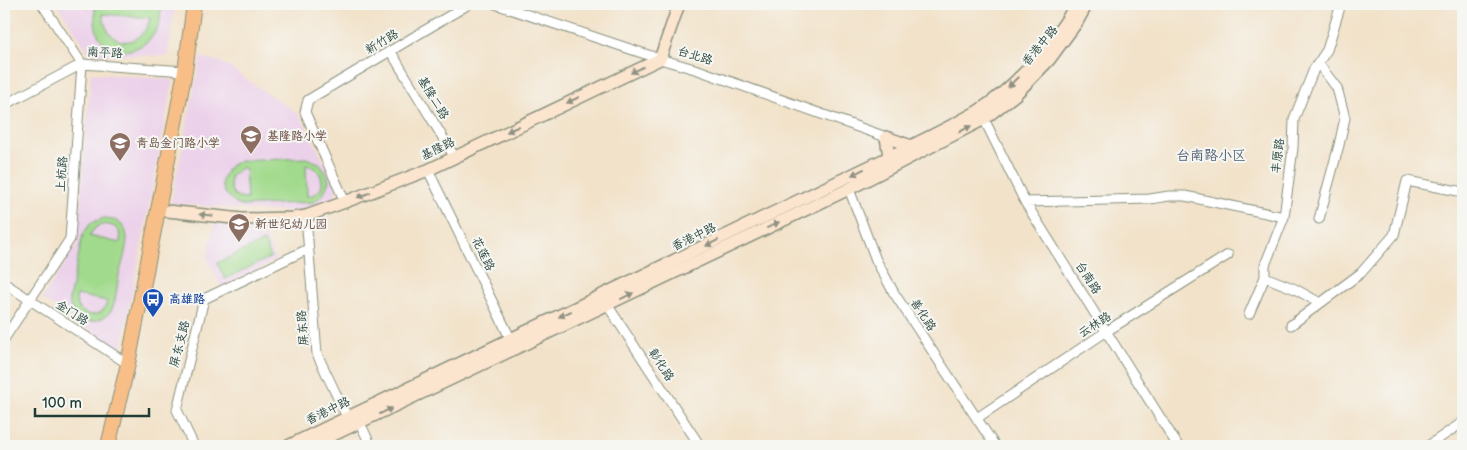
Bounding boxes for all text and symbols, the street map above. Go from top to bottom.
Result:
street label: 香港中路 [1019,23,1061,69]
street label: 新竹路 [363,26,401,58]
street label: 台北路 [676,44,714,68]
street label: 南平路 [87,45,123,61]
one-way arrow [630,66,644,74]
street label: 基隆二路 [414,74,452,122]
one-way arrow [1007,76,1019,88]
one-way arrow [566,97,580,105]
school or university icon: 基隆路小学 [239,124,263,155]
one-way arrow [505,124,520,133]
one-way arrow [957,125,972,133]
place label: 基隆路小学 [267,129,327,144]
school or university icon: 青岛金门路小学 [108,131,132,162]
street label: 基隆路 [419,134,457,164]
place label: 青岛金门路小学 [136,136,220,151]
street label: 丰原路 [1268,137,1288,175]
district label: 台南路小区 [1176,147,1246,164]
street label: 上杭路 [53,156,71,192]
one-way arrow [851,168,865,176]
one-way arrow [356,191,371,199]
one-way arrow [198,211,214,219]
school or university icon: 新世纪幼儿园 [227,212,251,243]
place label: 新世纪幼儿园 [255,217,327,232]
street label: 香港中路 [669,220,719,254]
one-way arrow [766,221,780,229]
street label: 花莲路 [468,235,498,273]
one-way arrow [705,239,719,247]
street label: 台南路 [1072,259,1104,297]
bus stop icon: 高雄路 [141,287,165,318]
one-way arrow [620,291,634,299]
place label: 高雄路 [169,292,205,307]
street label: 善化路 [907,296,939,334]
street label: 金门路 [53,297,91,329]
street label: 屏东路 [294,309,312,347]
street label: 云林路 [1076,309,1114,341]
one-way arrow [558,310,572,318]
street label: 屏东支路 [167,319,193,369]
street label: 彰化路 [645,346,677,384]
scale bar [35,385,149,417]
text: 100 m [42,394,82,413]
street label: 香港中路 [303,394,353,428]
one-way arrow [379,407,393,415]

